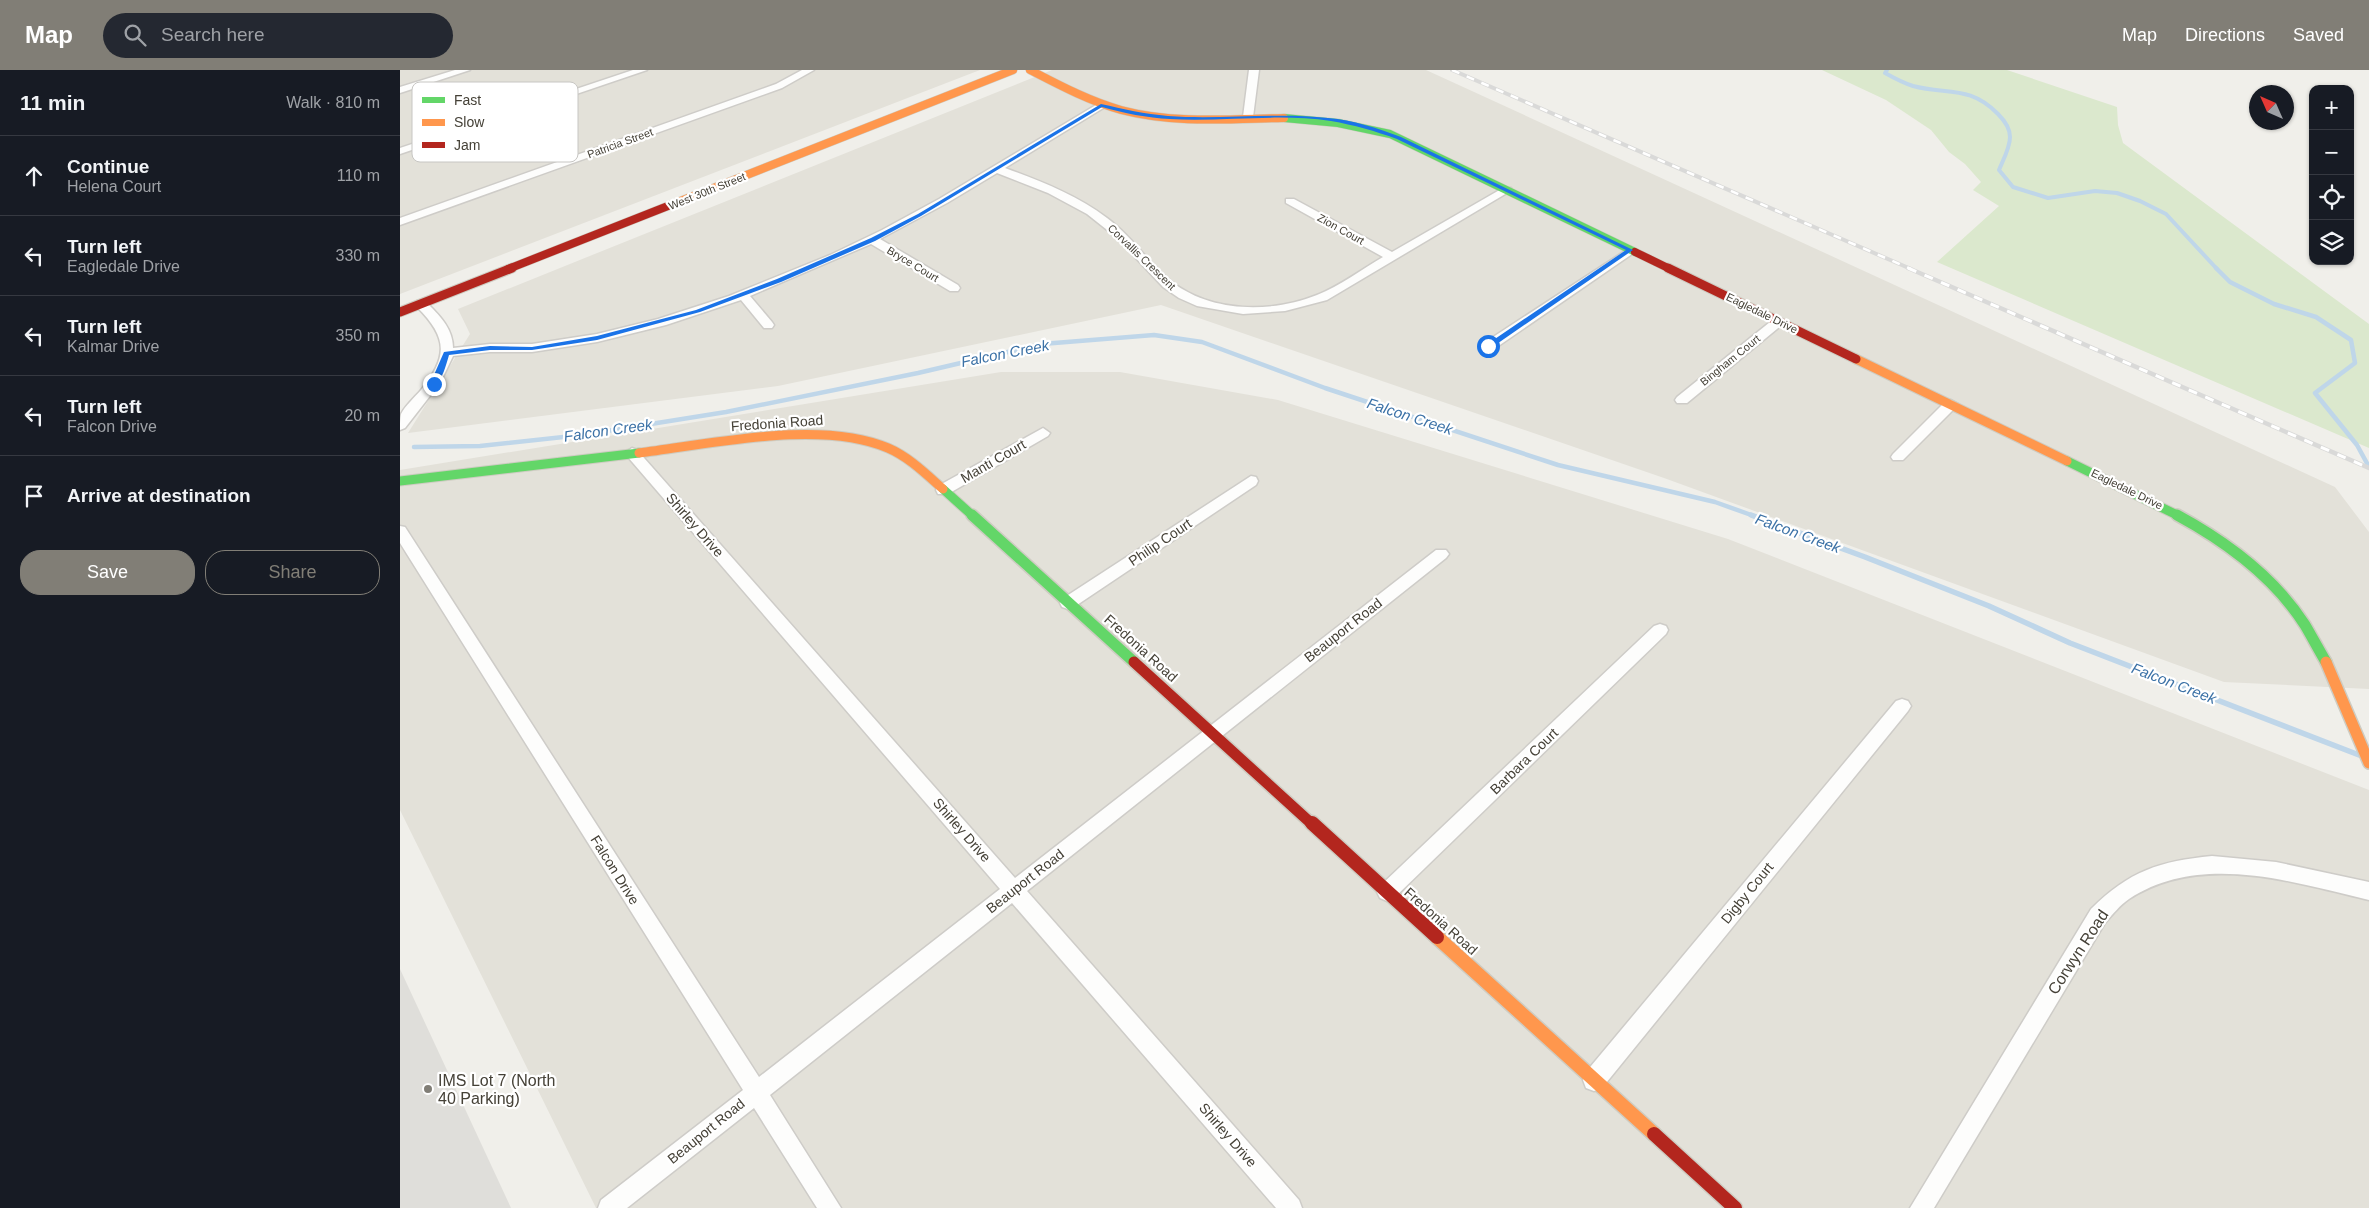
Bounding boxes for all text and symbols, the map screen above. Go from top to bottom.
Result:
search box [103,13,453,58]
text: Map [25,21,73,48]
icon: search [121,21,149,49]
text: Search here [161,24,265,45]
text: Map [2122,25,2157,45]
text: Directions [2185,25,2265,45]
text: Saved [2293,25,2344,45]
legend [412,82,578,162]
north arrow [2249,85,2294,130]
map controls [2309,85,2354,265]
button: + [2309,85,2354,130]
text: 11 min [20,91,85,114]
text: Fast [454,92,481,108]
text: Walk · 810 m [286,94,380,111]
text: Slow [454,114,485,130]
street label: Patricia Street [585,126,655,160]
button: − [2309,130,2354,175]
text: Jam [454,137,480,153]
text: Continue [67,156,149,177]
icon: ahead [20,162,48,190]
text: 110 m [337,167,380,184]
street label: West 30th Street [667,170,747,212]
button: locate [2309,175,2354,220]
text: Helena Court [67,178,161,195]
street label: Zion Court [1316,211,1366,247]
button: layers [2309,220,2354,265]
street label: Corvallis Crescent [1106,222,1178,292]
text: Turn left [67,236,142,257]
icon: left [20,242,48,270]
street label: Bryce Court [885,244,941,284]
text: 330 m [336,247,380,264]
text: Eagledale Drive [67,258,180,275]
street label: Eagledale Drive [1724,291,1800,335]
text: Turn left [67,316,142,337]
icon: left [20,322,48,350]
text: 350 m [336,327,380,344]
street label: Bingham Court [1698,332,1762,388]
route start [1477,335,1500,358]
water label: Falcon Creek [960,336,1052,370]
text: Kalmar Drive [67,338,159,355]
route end [423,373,446,396]
water label: Falcon Creek [1365,394,1456,438]
text: Turn left [67,396,142,417]
icon: left [20,402,48,430]
text: 20 m [344,407,380,424]
street label: Fredonia Road [730,412,824,434]
water label: Falcon Creek [563,415,655,445]
text: Falcon Drive [67,418,157,435]
street label: Manti Court [958,436,1028,486]
street label: Eagledale Drive [2089,467,2165,511]
icon: arrive [20,482,48,510]
text: Arrive at destination [67,485,251,506]
street label: Shirley Drive [663,490,727,560]
water label: Falcon Creek [1753,510,1844,557]
street label: Philip Court [1126,515,1195,569]
button: Save [20,550,195,595]
button: Share [205,550,380,595]
street label: Beauport Road [1301,595,1385,665]
street label: Fredonia Road [1101,611,1181,685]
water label: Falcon Creek [2129,659,2220,707]
street label: Barbara Court [1487,725,1561,797]
street label: Shirley Drive [930,795,994,865]
street label: Falcon Drive [587,832,643,908]
street label: Beauport Road [983,846,1067,916]
street label: Digby Court [1718,859,1777,927]
street label: Fredonia Road [1401,884,1481,958]
street label: Corwyn Road [2044,907,2112,997]
place label: IMS Lot 7 (North 40 Parking) [438,1072,555,1107]
marker: IMS Lot 7 (North 40 Parking) [422,1083,434,1095]
street label: Beauport Road [664,1095,748,1167]
street label: Shirley Drive [1196,1100,1260,1170]

